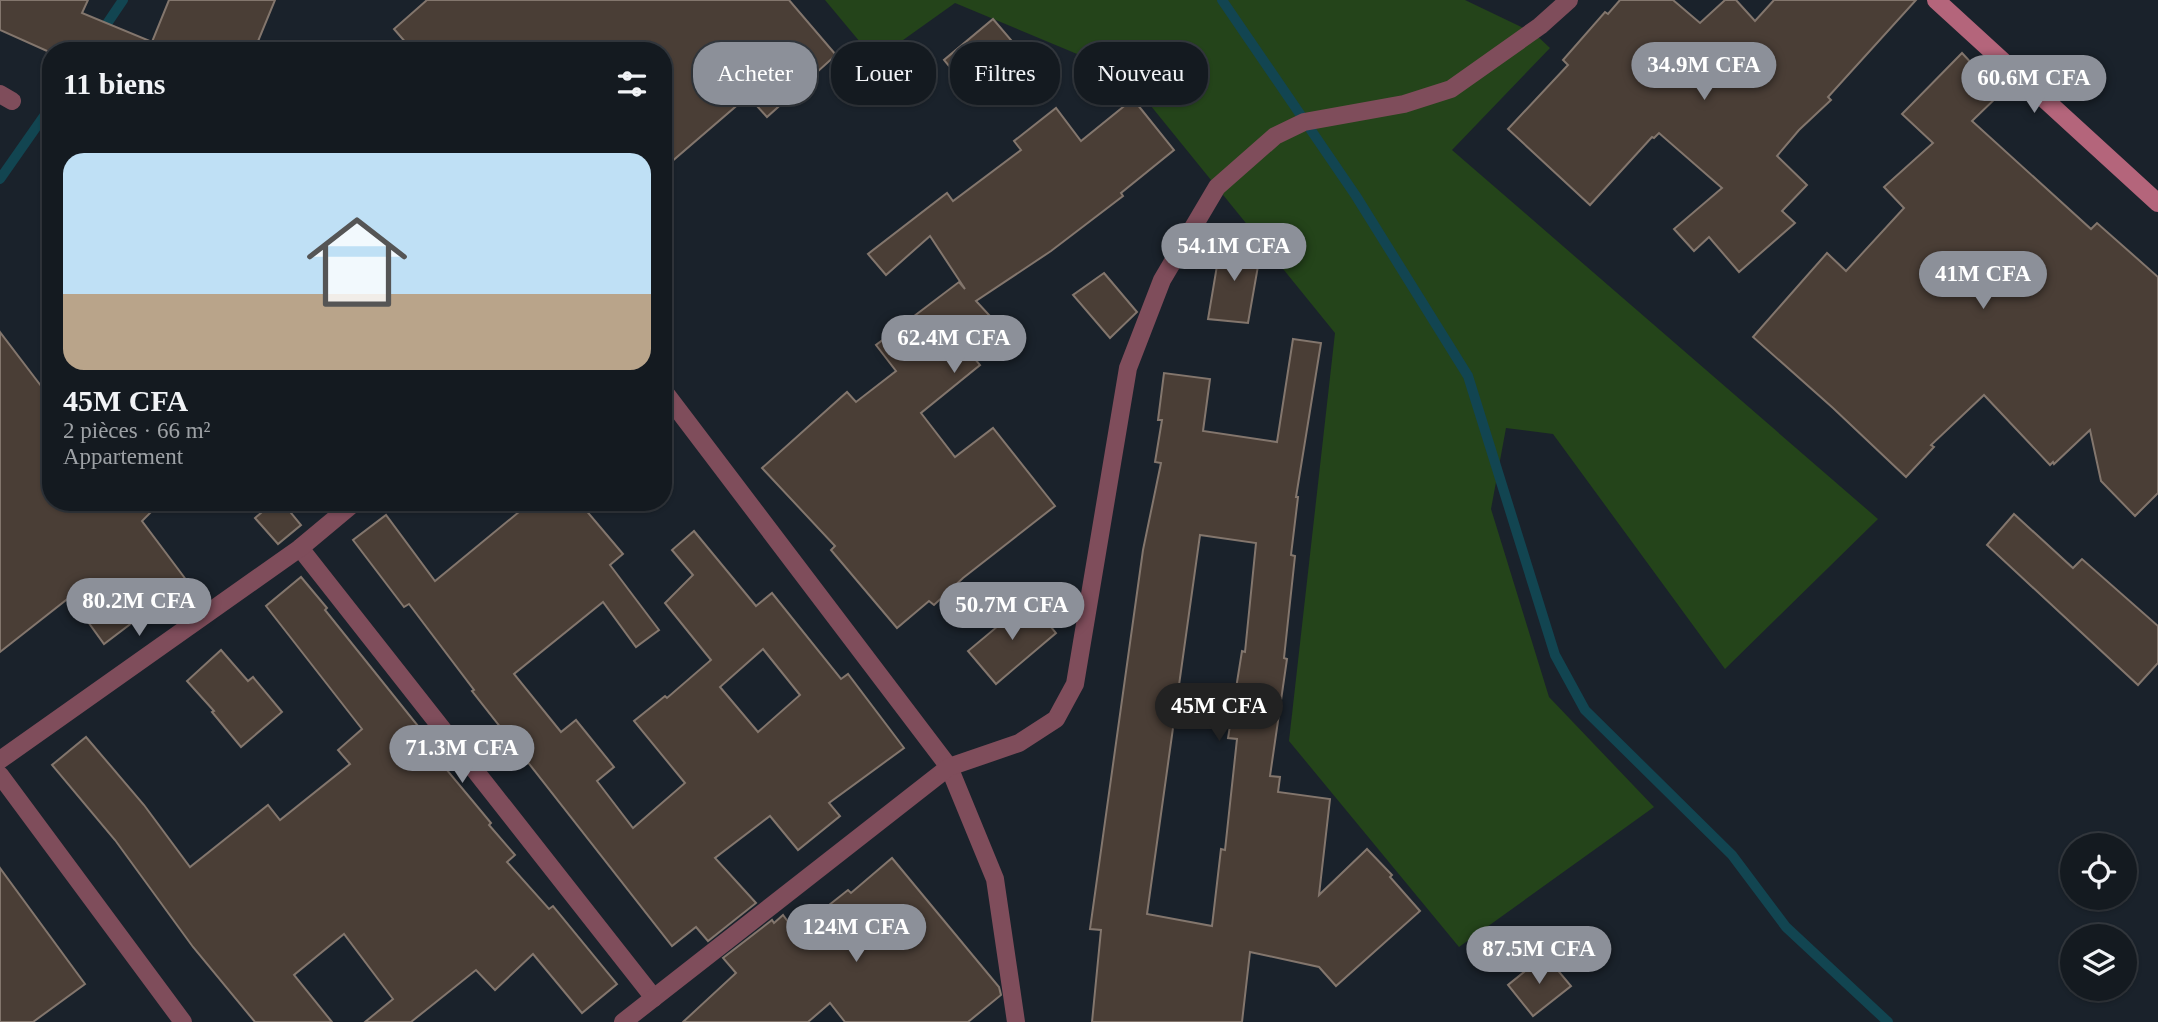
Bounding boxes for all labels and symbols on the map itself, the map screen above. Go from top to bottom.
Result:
pin: 34.9M CFA [1624,42,1784,102]
pin: 60.6M CFA [1954,55,2114,115]
pin: 54.1M CFA [1154,224,1314,283]
pin: 41M CFA [1918,252,2048,311]
pin: 62.4M CFA [874,316,1034,375]
pin: 80.2M CFA [59,578,219,638]
pin: 50.7M CFA [932,582,1092,642]
pin: 45M CFA [1154,684,1284,743]
pin: 71.3M CFA [382,726,542,785]
pin: 124M CFA [784,904,928,964]
pin: 87.5M CFA [1459,926,1619,986]

